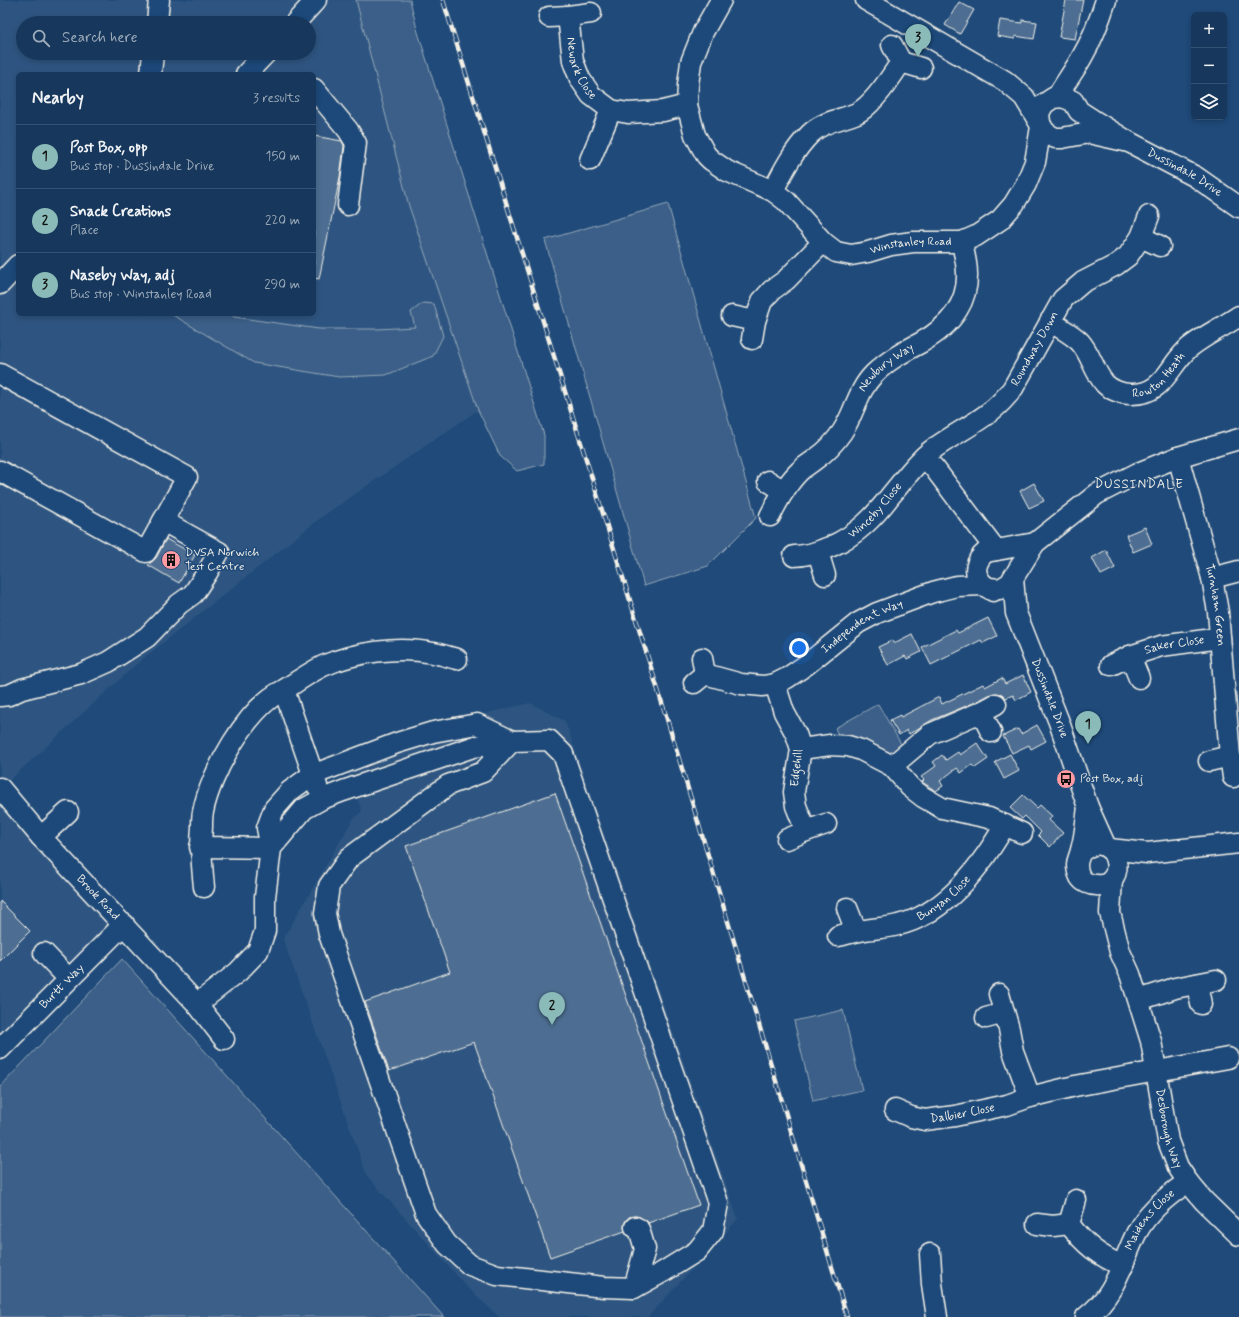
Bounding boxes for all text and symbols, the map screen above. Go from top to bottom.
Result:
map controls [1191,12,1227,120]
button: + [1191,12,1227,48]
search box [16,16,316,60]
pin: 3 [905,24,931,57]
icon: search [30,27,52,49]
text: Search here [62,28,138,48]
street label: Newark Close [562,36,599,104]
button: − [1191,48,1227,84]
button: layers [1191,84,1227,120]
text: Nearby [32,87,84,109]
text: 3 results [253,90,300,107]
text: Post Box, opp [70,138,148,158]
street label: Dussindale Drive [1144,145,1226,201]
text: 1 [42,148,48,165]
text: 150 m [266,148,300,165]
text: Bus stop · Dussindale Drive [70,158,214,175]
text: Snack Creations [70,202,171,222]
text: 2 [42,212,48,229]
text: 220 m [265,212,300,229]
text: Place [70,222,99,239]
street label: Winstanley Road [868,234,951,259]
text: Naseby Way, adj [70,266,175,286]
text: 3 [42,276,48,293]
text: 290 m [264,276,300,293]
text: Bus stop · Winstanley Road [70,286,212,303]
street label: Roundway Down [1008,309,1062,389]
street label: Newbury Way [855,340,917,395]
street label: Rowton Heath [1132,349,1189,402]
district label: DUSSINDALE [1094,476,1184,493]
street label: Winceby Close [845,479,906,543]
place label: DVSA Norwich Test Centre [185,545,260,575]
building icon: DVSA Norwich Test Centre [160,549,182,571]
street label: Turnham Green [1201,562,1229,647]
street label: Independent Way [818,596,905,657]
street label: Saker Close [1142,632,1205,659]
your location [789,638,809,658]
street label: Dussindale Drive [1027,656,1072,741]
pin: 1 [1075,711,1101,744]
street label: Edgehill [787,748,808,788]
bus stop icon: Post Box, adj [1055,768,1077,790]
place label: Post Box, adj [1080,771,1143,787]
street label: Brook Road [73,872,123,924]
street label: Bunyan Close [914,872,975,925]
street label: Burtt Way [36,961,88,1012]
pin: 2 [539,992,565,1025]
street label: Desborough Way [1151,1088,1186,1171]
street label: Dalbier Close [929,1100,996,1127]
street label: Maidens Close [1122,1186,1178,1253]

